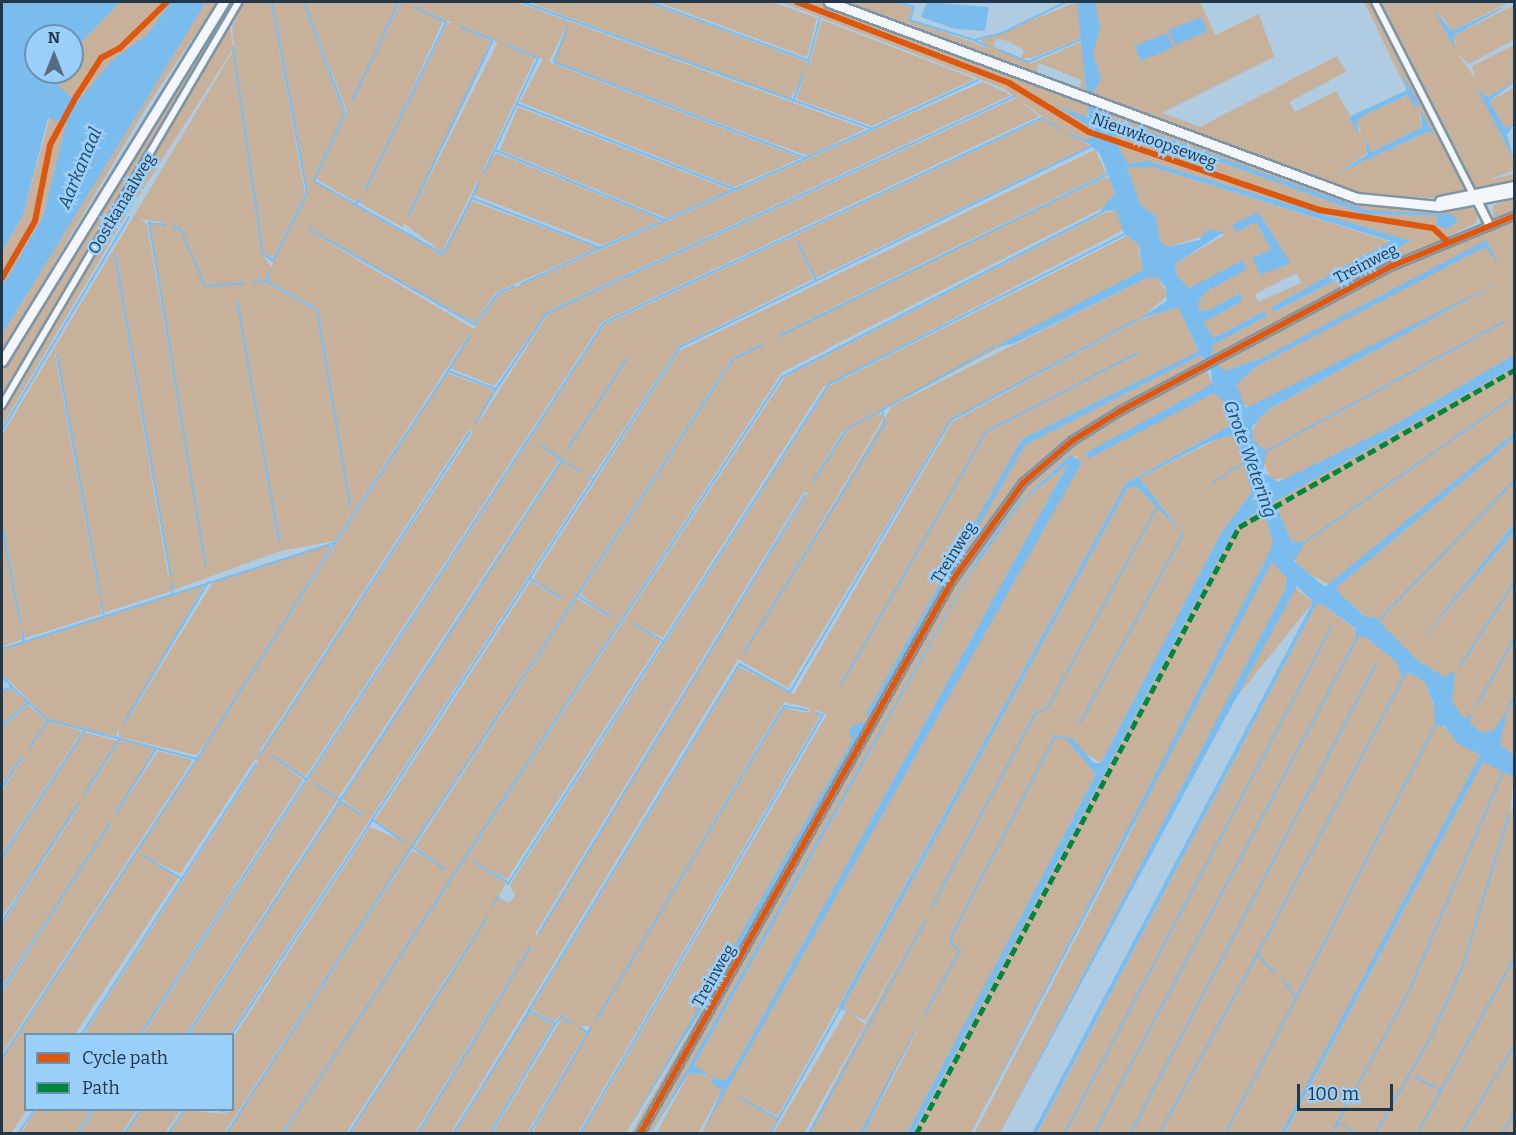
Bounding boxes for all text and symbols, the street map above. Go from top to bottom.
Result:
north arrow [24,24,84,84]
text: N [48,28,60,47]
street label: Nieuwkoopseweg [1089,110,1219,172]
water label: Aarkanaal [53,124,107,212]
street label: Oostkanaalweg [84,150,160,258]
street label: Treinweg [1331,240,1401,288]
water label: Grote Wetering [1219,397,1281,521]
street label: Treinweg [928,519,980,587]
street label: Treinweg [688,941,740,1011]
legend [24,1033,234,1111]
text: Cycle path [82,1047,168,1069]
scale bar [1300,1072,1396,1110]
text: Path [82,1077,120,1099]
text: 100 m [1308,1083,1359,1105]

